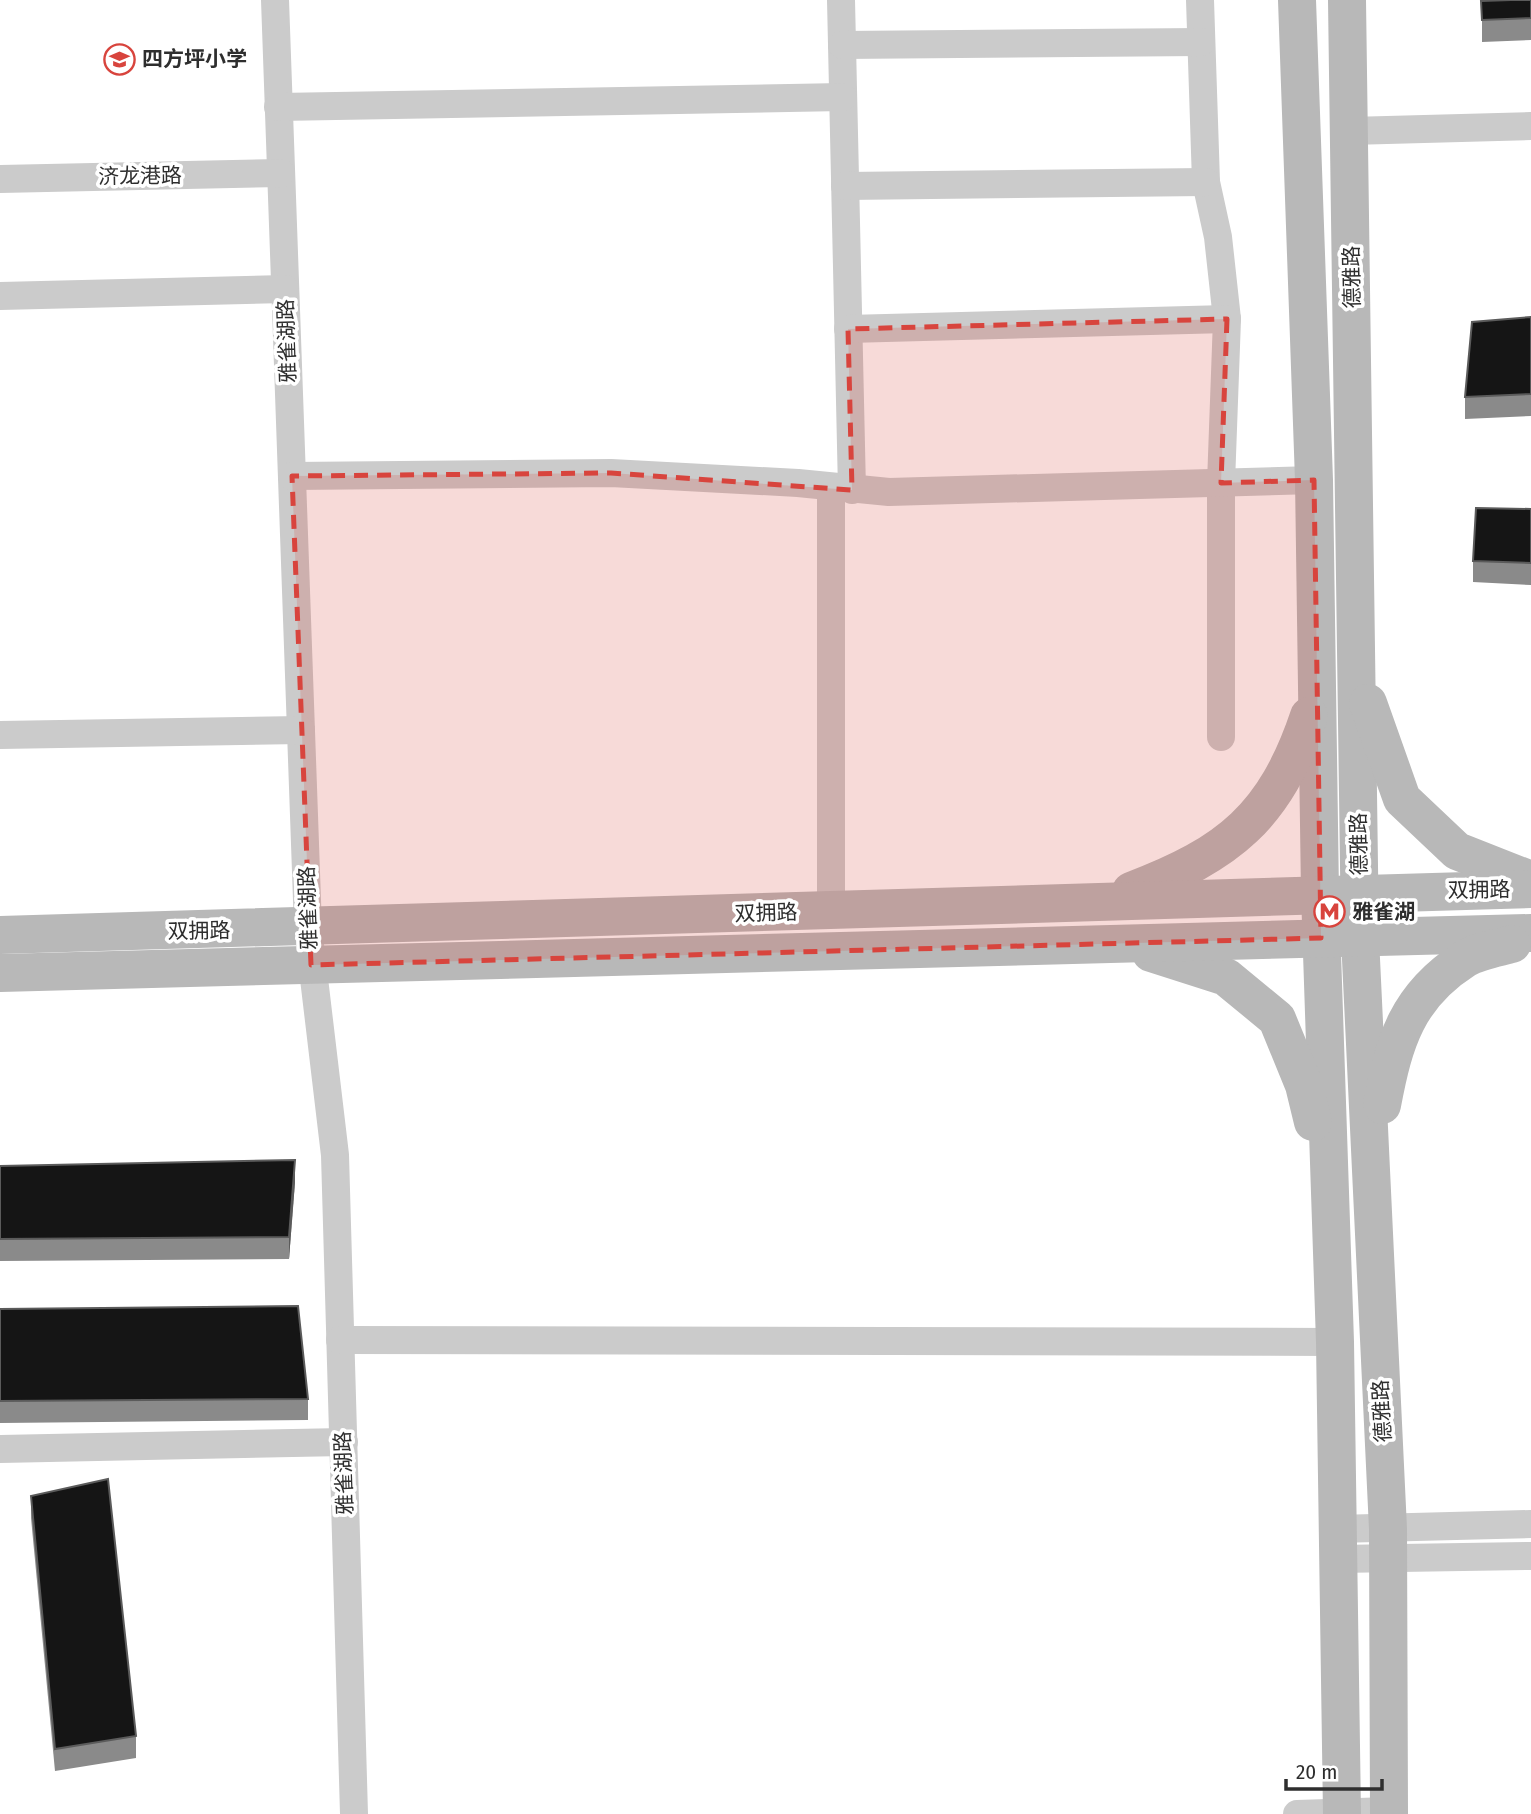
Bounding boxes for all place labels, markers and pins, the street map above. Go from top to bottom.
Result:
school or university icon: 四方坪小学 [102,42,136,76]
place label: 四方坪小学 [142,46,247,72]
metro station icon: 雅雀湖 [1312,895,1346,929]
place label: 雅雀湖 [1352,899,1415,925]

